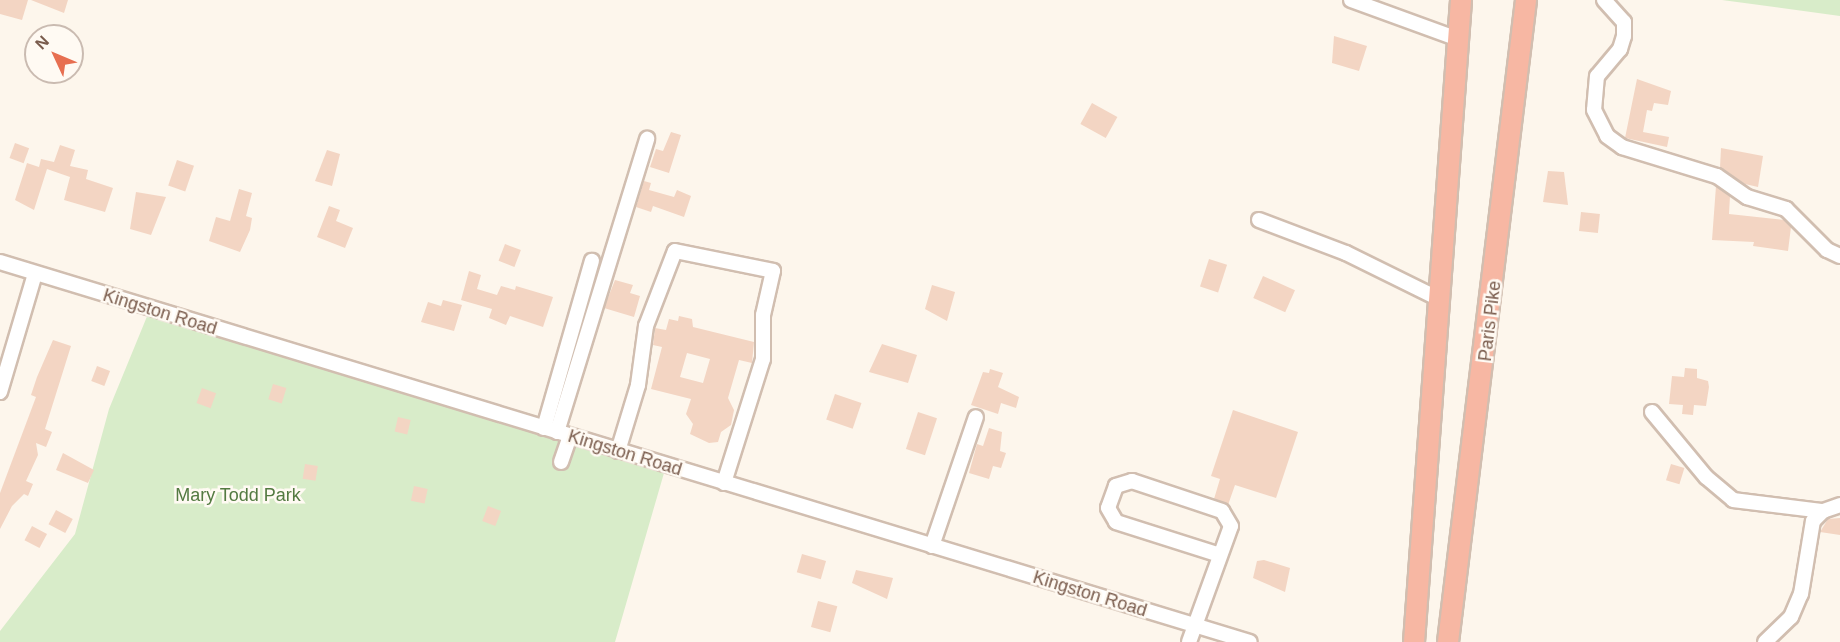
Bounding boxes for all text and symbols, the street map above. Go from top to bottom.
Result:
north arrow [24,24,84,84]
text: N [32,32,52,53]
street label: Paris Pike [1474,279,1506,363]
street label: Kingston Road [100,284,220,340]
street label: Kingston Road [565,425,685,481]
park label: Mary Todd Park [175,484,301,506]
street label: Kingston Road [1030,566,1150,622]

